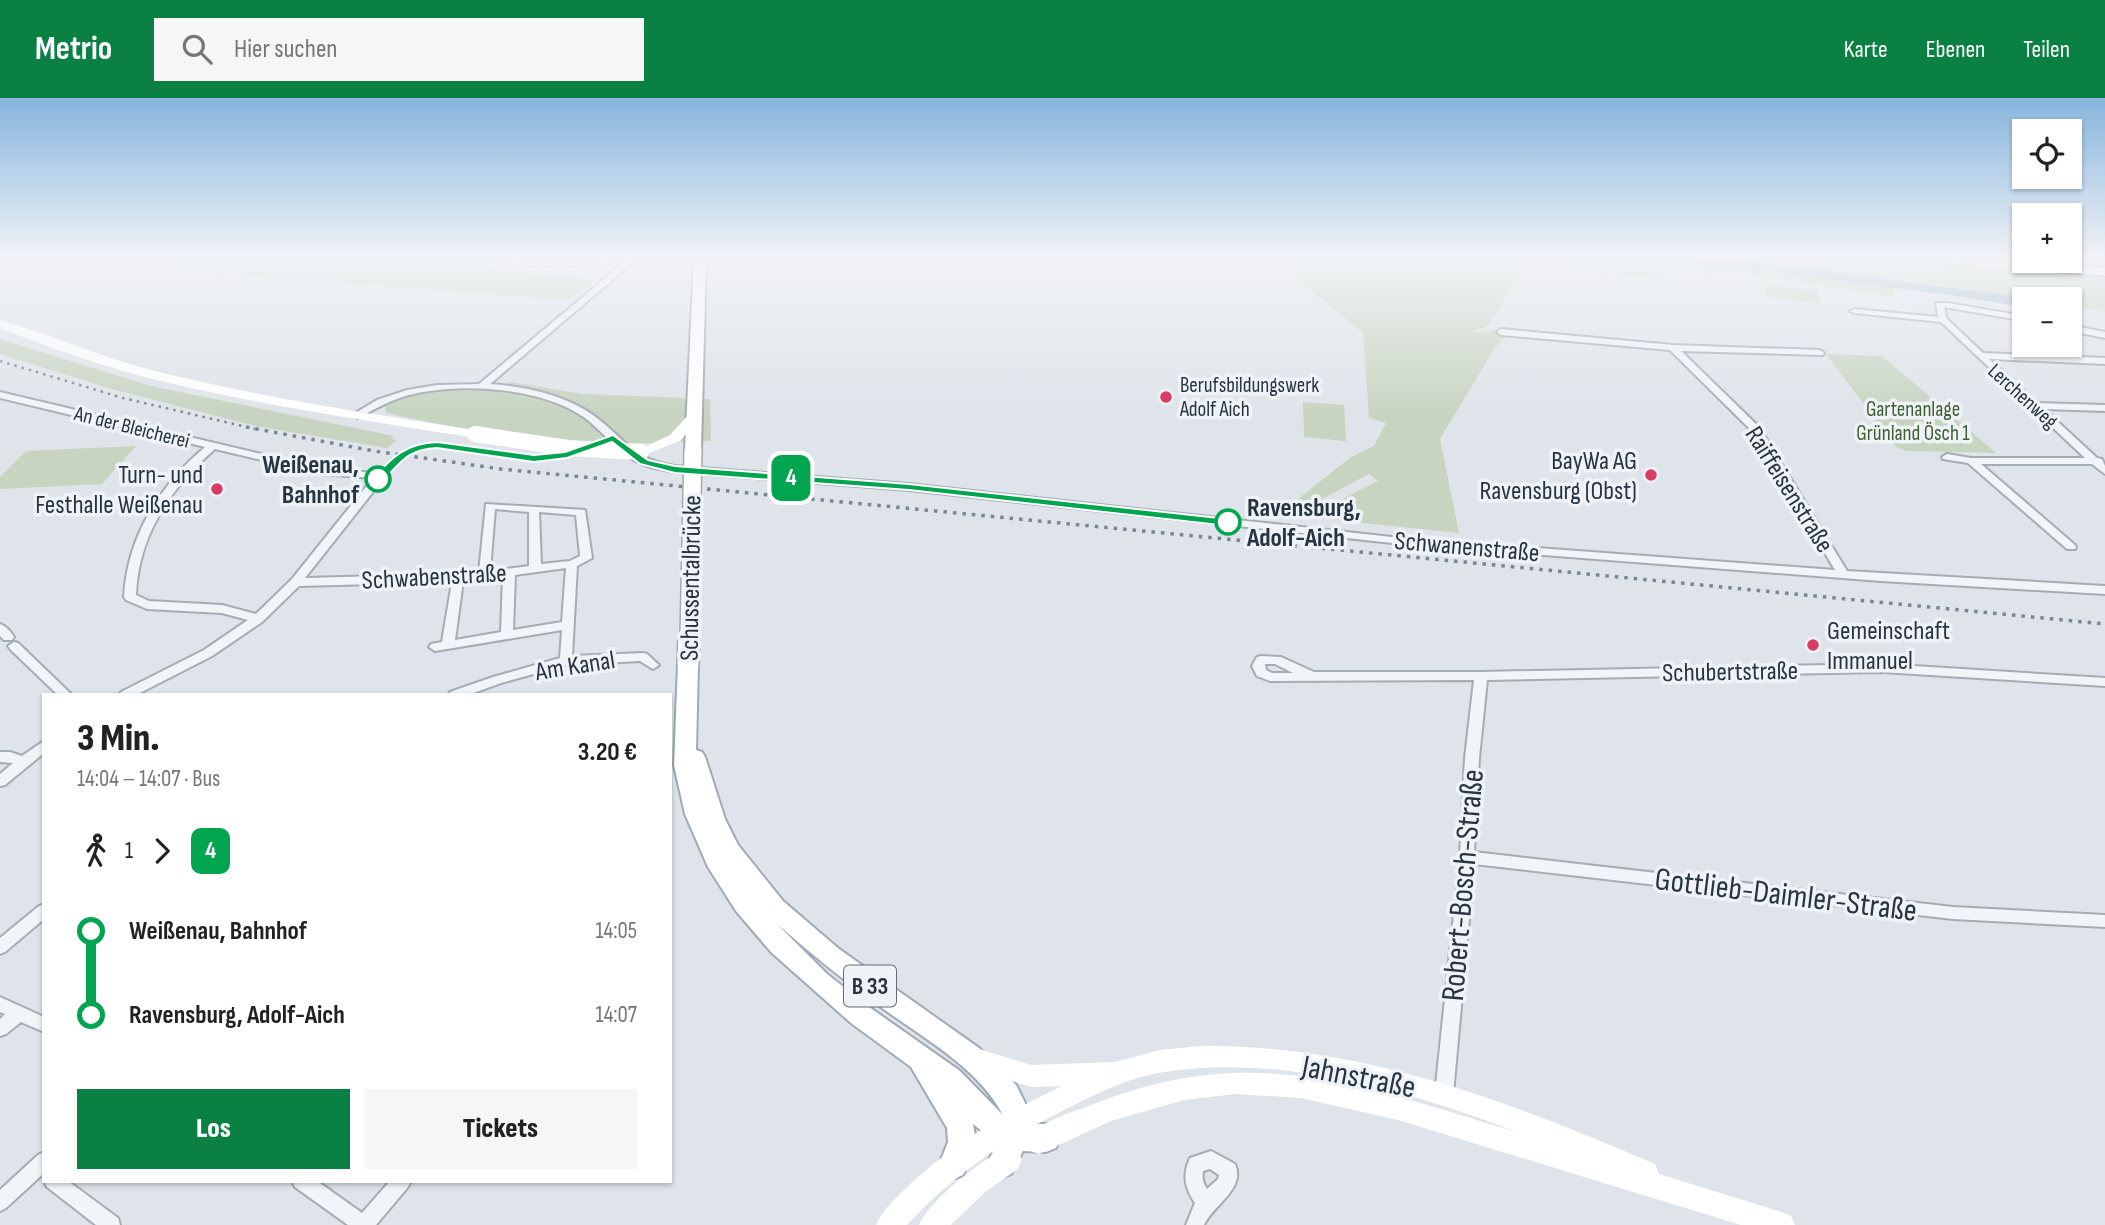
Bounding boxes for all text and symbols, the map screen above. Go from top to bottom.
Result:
search box [154,18,644,81]
text: Metrio [35,29,112,69]
icon: search [178,30,216,68]
text: Hier suchen [234,34,337,65]
text: Karte [1844,35,1888,64]
text: Ebenen [1926,35,1985,64]
text: Teilen [2023,35,2070,64]
map controls [2012,119,2082,357]
button: locate [2012,119,2082,189]
button: + [2012,203,2082,273]
button: − [2012,287,2082,357]
street label: Lerchenweg [1983,359,2063,434]
place label: Berufsbildungswerk Adolf Aich [1179,373,1319,422]
marker: Berufsbildungswerk Adolf Aich [1158,389,1174,405]
park label: Gartenanlage Grünland Ösch 1 [1856,397,1970,446]
street label: An der Bleicherei [71,401,192,454]
street label: Raiffeisenstraße [1738,421,1840,559]
place label: BayWa AG Ravensburg (Obst) [1480,446,1637,507]
place label: Weißenau, Bahnhof [262,450,360,511]
line badge: 4 [768,455,814,501]
place label: Turn- und Festhalle Weißenau [35,460,203,521]
text: 4 [785,463,797,492]
marker: Weißenau, Bahnhof [365,466,391,492]
marker: BayWa AG Ravensburg (Obst) [1643,467,1659,483]
marker: Turn- und Festhalle Weißenau [209,481,225,497]
place label: Ravensburg, Adolf-Aich [1246,493,1361,554]
street label: Schussentalbrücke [675,495,708,661]
marker: Ravensburg, Adolf-Aich [1215,509,1241,535]
street label: Schwanenstraße [1393,526,1541,569]
street label: Schwabenstraße [361,558,507,597]
place label: Gemeinschaft Immanuel [1827,616,1950,677]
marker: Gemeinschaft Immanuel [1805,637,1821,653]
street label: Am Kanal [532,645,617,688]
street label: Schubertstraße [1662,656,1798,689]
text: 3 Min. [77,716,160,761]
text: 3.20 € [578,737,637,768]
text: 14:04 – 14:07 · Bus [77,765,220,793]
street label: Robert-Bosch-Straße [1434,768,1493,1003]
icon: walk [77,832,115,870]
icon: forward [143,832,181,870]
text: 4 [205,836,216,865]
text: 1 [125,837,133,865]
street label: Gottlieb-Daimler-Straße [1653,860,1919,931]
text: Weißenau, Bahnhof [129,916,307,947]
text: 14:05 [596,917,637,945]
road number: B 33 [844,966,896,1006]
text: Ravensburg, Adolf-Aich [129,1000,345,1031]
text: 14:07 [596,1001,637,1029]
street label: Jahnstraße [1298,1047,1419,1108]
button: Los [77,1089,350,1169]
button: Tickets [364,1089,637,1169]

